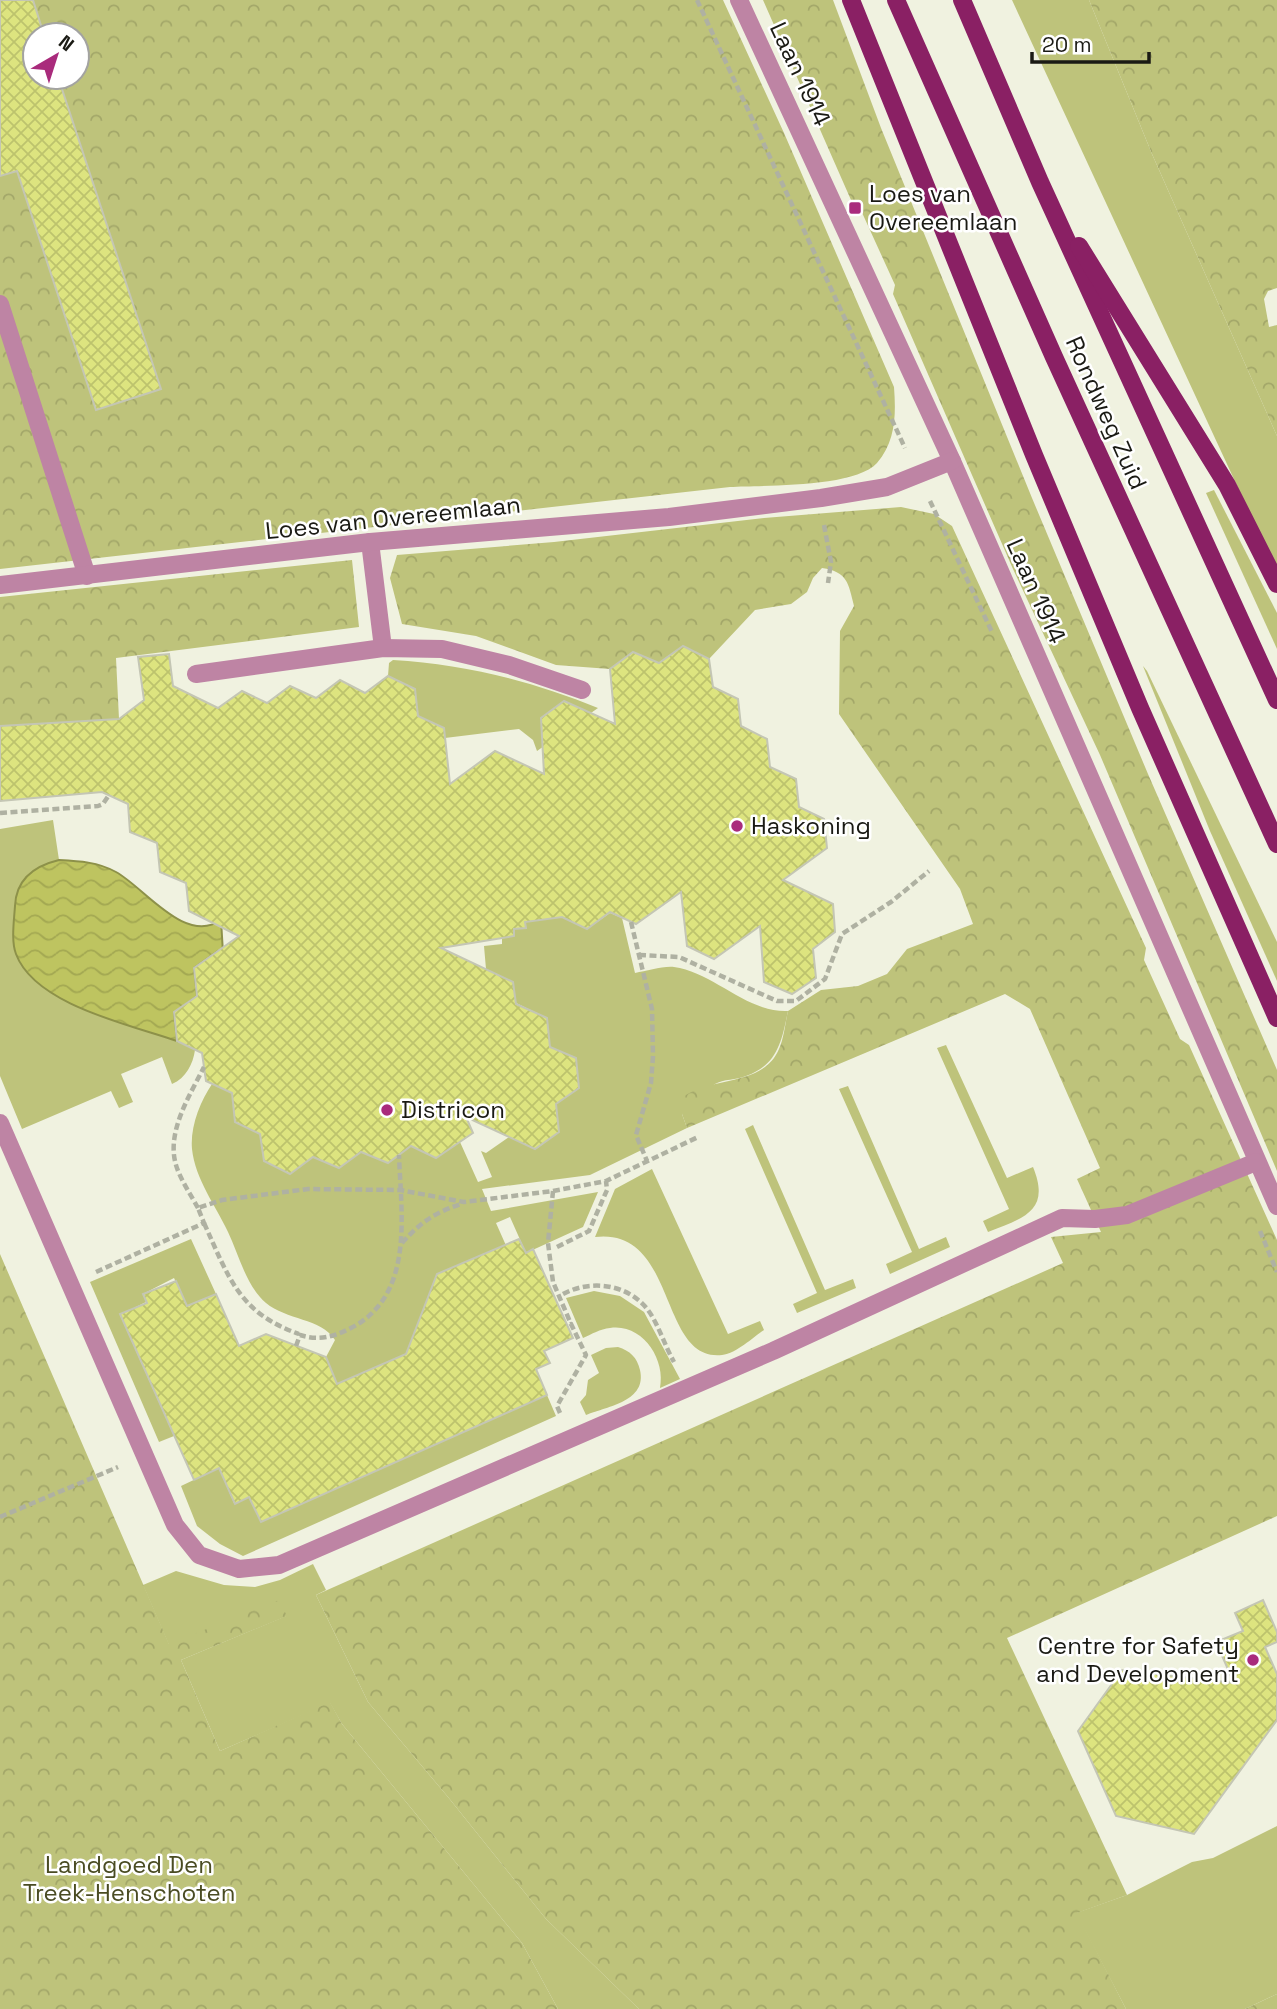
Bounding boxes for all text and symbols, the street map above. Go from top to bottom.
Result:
street label: Laan 1914 [763,17,838,131]
north arrow [21,21,91,91]
scale bar [1032,21,1149,65]
text: N [54,29,79,57]
text: 20 m [1042,31,1092,58]
place label: Loes van Overeemlaan [869,178,1018,237]
marker: Loes van Overeemlaan [847,200,863,216]
street label: Rondweg Zuid [1059,331,1154,494]
street label: Loes van Overeemlaan [264,489,522,546]
street label: Laan 1914 [1000,534,1073,648]
place label: Haskoning [751,810,871,841]
marker: Haskoning [729,818,745,834]
place label: Districon [401,1094,505,1125]
marker: Districon [379,1102,395,1118]
place label: Centre for Safety and Development [1036,1630,1239,1689]
marker: Centre for Safety and Development [1245,1652,1261,1668]
park label: Landgoed Den Treek-Henschoten [23,1849,235,1908]

